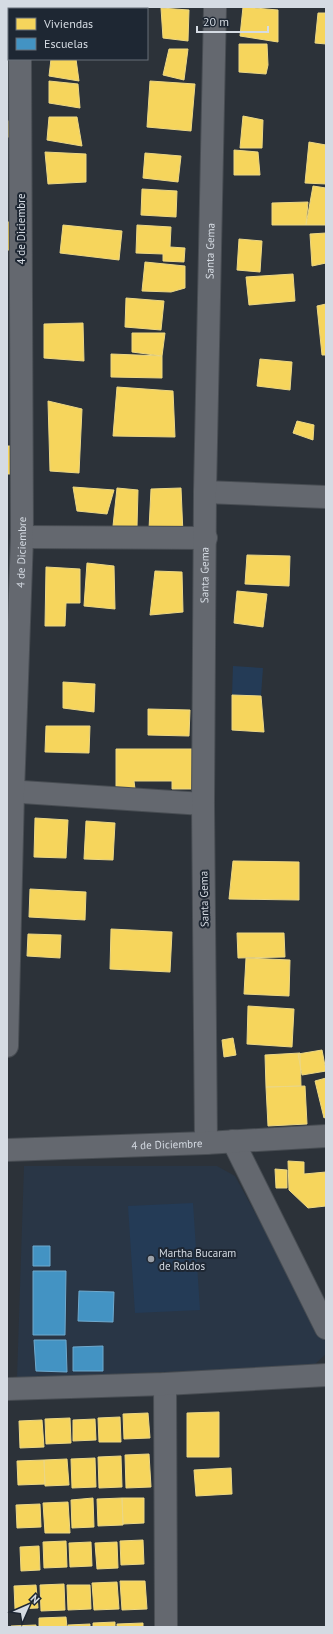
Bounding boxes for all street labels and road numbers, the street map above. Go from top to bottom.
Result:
street label: 4 de Diciembre [14,193,28,265]
street label: Santa Gema [202,223,218,279]
street label: 4 de Diciembre [13,516,29,588]
street label: Santa Gema [197,547,212,603]
street label: Santa Gema [197,871,211,927]
street label: 4 de Diciembre [131,1136,203,1153]

